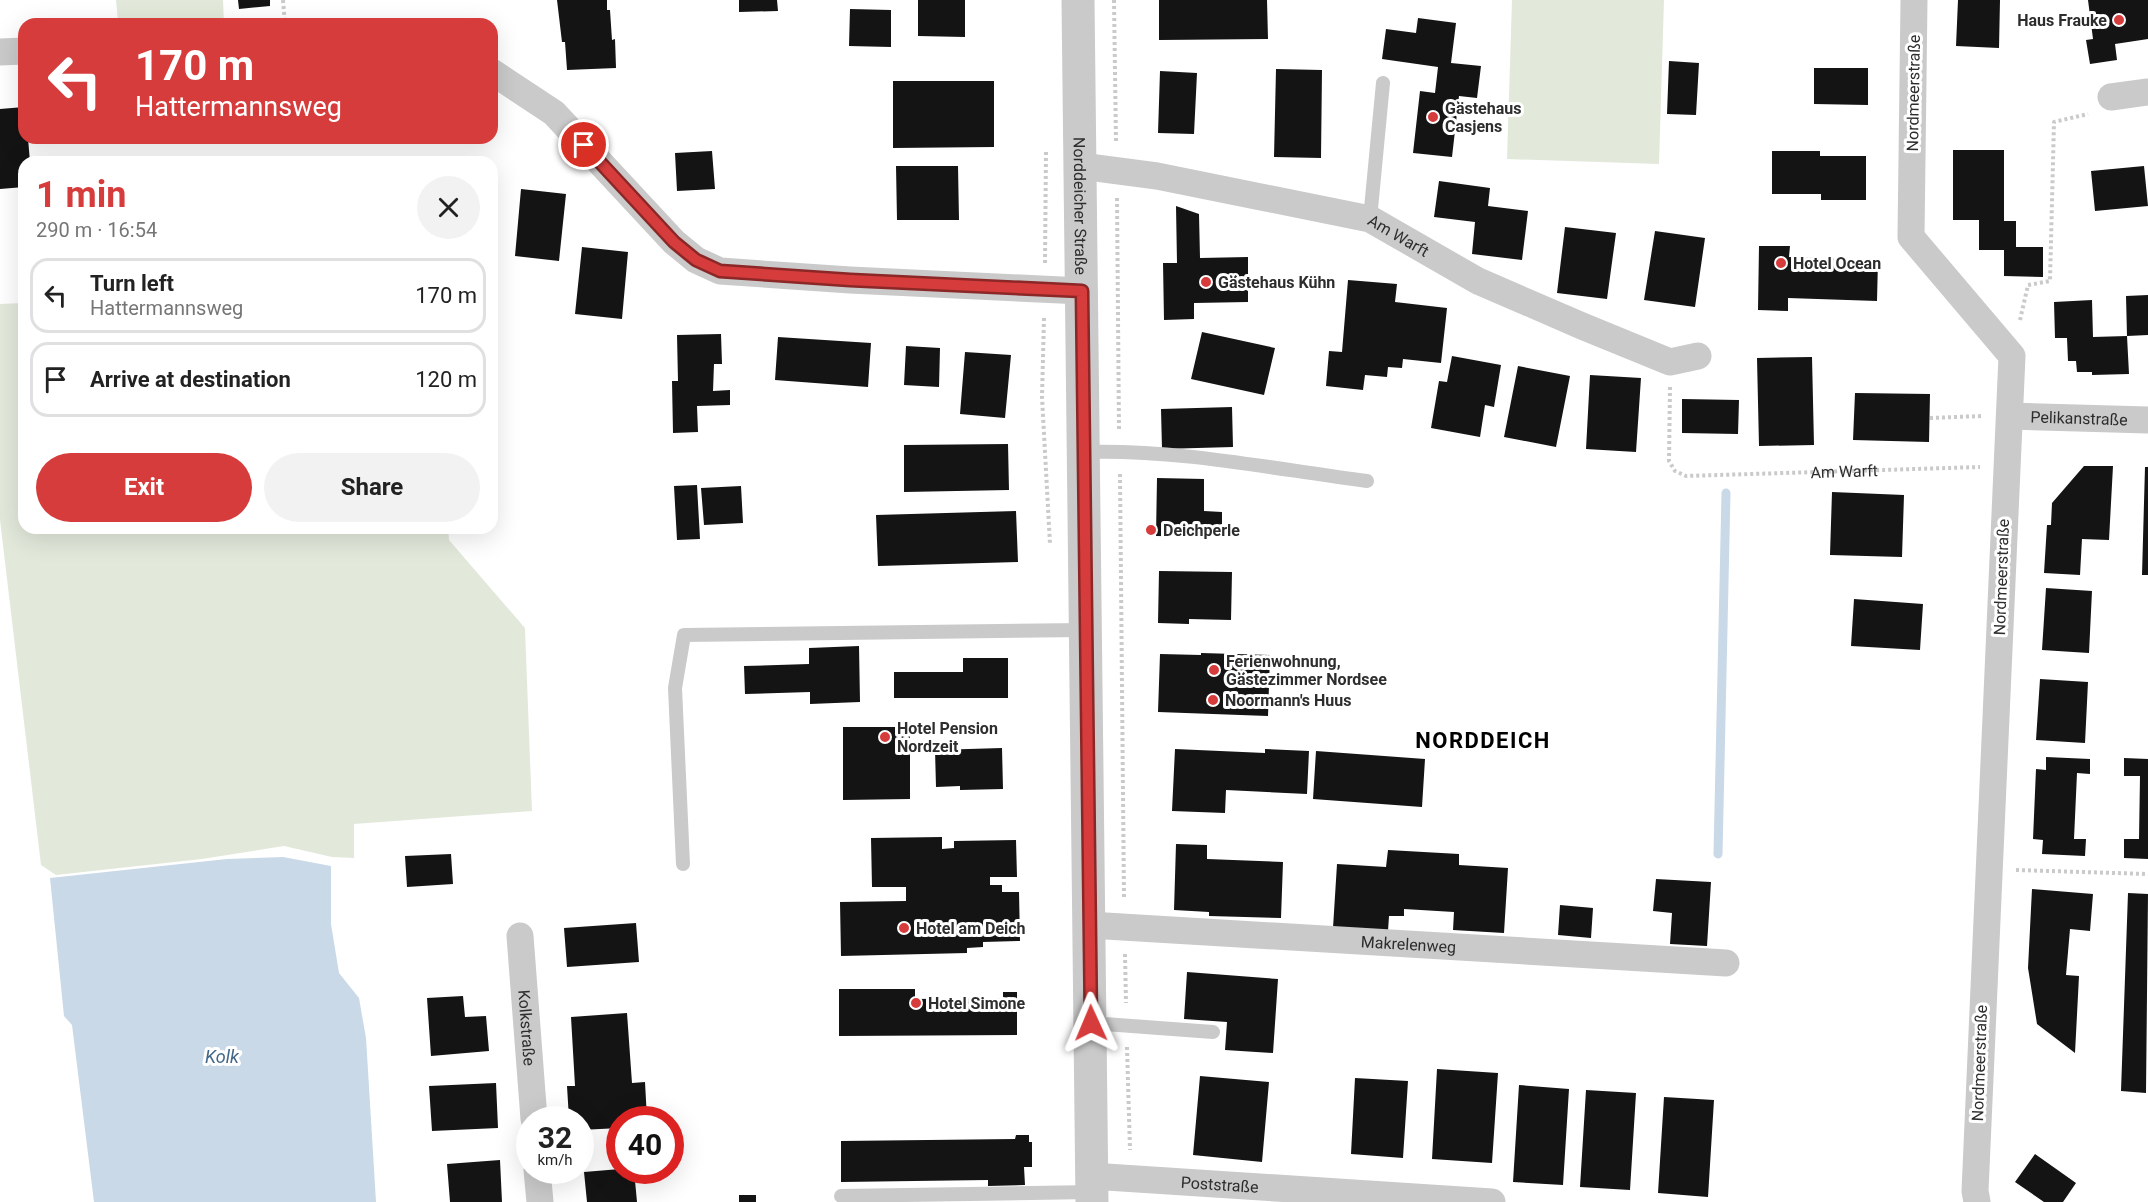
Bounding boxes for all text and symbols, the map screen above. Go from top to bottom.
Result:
place label: Haus Frauke [2017,11,2107,30]
marker: Haus Frauke [2112,13,2126,27]
street label: Nordmeerstraße [1903,35,1924,151]
text: 170 m [135,41,254,90]
icon: left [36,42,114,120]
text: Hattermannsweg [135,91,342,123]
place label: Gästehaus Casjens [1445,99,1521,136]
marker: Gästehaus Casjens [1426,110,1440,124]
pin [558,119,609,170]
icon: arrive [567,128,600,161]
street label: Norddeicher Straße [1070,137,1090,275]
text: 1 min [36,174,127,216]
button: close [417,176,480,239]
street label: Am Warft [1364,211,1432,261]
text: 290 m · 16:54 [36,218,157,242]
place label: Hotel Ocean [1793,254,1881,273]
marker: Hotel Ocean [1774,256,1788,270]
text: Turn left [90,271,174,296]
place label: Gästehaus Kühn [1218,273,1335,292]
marker: Gästehaus Kühn [1199,275,1213,289]
icon: left [39,279,72,312]
text: 170 m [415,283,477,308]
text: Hattermannsweg [90,296,243,320]
icon: arrive [39,363,72,396]
text: Arrive at destination [90,367,291,392]
text: 120 m [415,367,477,392]
street label: Pelikanstraße [2030,408,2128,429]
button: Exit [36,453,252,522]
button: Share [264,453,480,522]
street label: Am Warft [1810,461,1878,482]
street label: Nordmeerstraße [1990,518,2013,636]
place label: Deichperle [1163,521,1240,540]
marker: Deichperle [1144,523,1158,537]
place label: Ferienwohnung, Gästezimmer Nordsee [1226,652,1387,689]
marker: Ferienwohnung, Gästezimmer Nordsee [1207,663,1221,677]
place label: Noormann's Huus [1225,691,1351,710]
marker: Noormann's Huus [1206,693,1220,707]
place label: Hotel Pension Nordzeit [897,719,998,756]
district label: NORDDEICH [1415,728,1551,753]
marker: Hotel Pension Nordzeit [878,730,892,744]
place label: Hotel am Deich [916,919,1026,938]
marker: Hotel am Deich [897,921,911,935]
street label: Makrelenweg [1360,932,1457,957]
street label: Kolkstraße [514,989,539,1067]
position arrow [1059,991,1123,1055]
place label: Hotel Simone [928,994,1026,1013]
marker: Hotel Simone [909,996,923,1010]
street label: Nordmeerstraße [1968,1004,1991,1122]
water label: Kolk [205,1046,240,1067]
speed limit sign: 40 [606,1106,684,1184]
text: 32 [538,1120,572,1155]
text: km/h [537,1151,573,1169]
street label: Poststraße [1180,1173,1259,1197]

